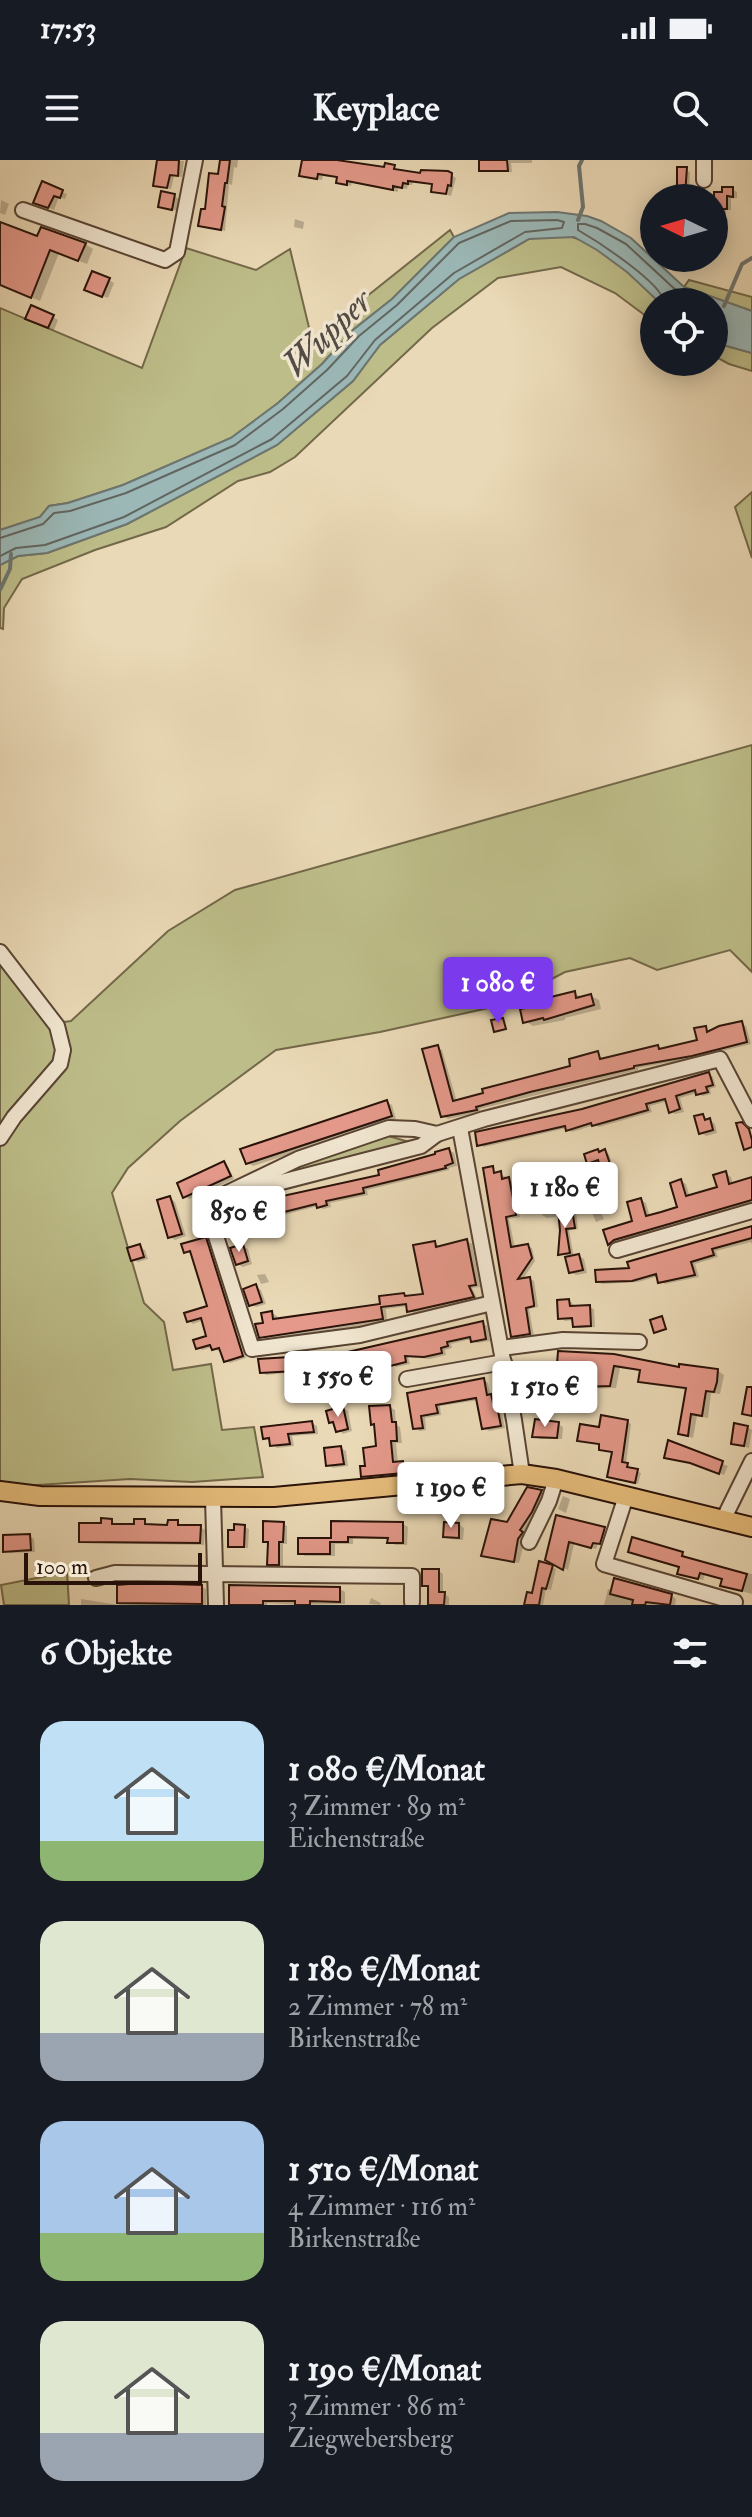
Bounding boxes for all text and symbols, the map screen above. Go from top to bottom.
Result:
text: 17:53 [40,10,97,47]
icon: menu [40,86,84,130]
text: Keyplace [312,86,440,131]
icon: search [668,86,712,130]
north arrow [640,184,728,272]
map controls [640,184,728,376]
water label: Wupper [273,278,383,387]
button: locate [640,288,728,376]
pin: 1 080 € [424,957,572,1025]
text: 1 080 € [461,967,535,999]
pin: 1 180 € [491,1162,639,1230]
text: 1 180 € [530,1172,600,1204]
pin: 850 € [183,1186,295,1254]
text: 850 € [210,1196,268,1228]
pin: 1 550 € [264,1351,412,1419]
text: 1 550 € [302,1361,374,1393]
pin: 1 510 € [471,1361,619,1429]
text: 1 510 € [510,1371,580,1403]
pin: 1 190 € [377,1462,525,1530]
text: 1 190 € [415,1472,487,1504]
scale bar [24,1549,202,1585]
text: 100 m [36,1553,88,1581]
icon: filters [668,1631,712,1675]
text: 6 Objekte [40,1632,172,1675]
text: 1 080 €/Monat [288,1748,485,1791]
icon: home [104,1753,200,1849]
text: 3 Zimmer · 89 m² [288,1791,465,1823]
text: Eichenstraße [288,1823,425,1855]
text: 1 180 €/Monat [288,1948,480,1991]
icon: home [104,1953,200,2049]
text: 2 Zimmer · 78 m² [288,1991,467,2023]
text: Birkenstraße [288,2023,420,2055]
text: 1 510 €/Monat [288,2148,479,2191]
icon: home [104,2153,200,2249]
text: 4 Zimmer · 116 m² [288,2191,475,2223]
text: Birkenstraße [288,2223,420,2255]
text: 1 190 €/Monat [288,2348,481,2391]
icon: home [104,2353,200,2449]
text: 3 Zimmer · 86 m² [288,2391,465,2423]
text: Ziegwebersberg [288,2423,453,2455]

